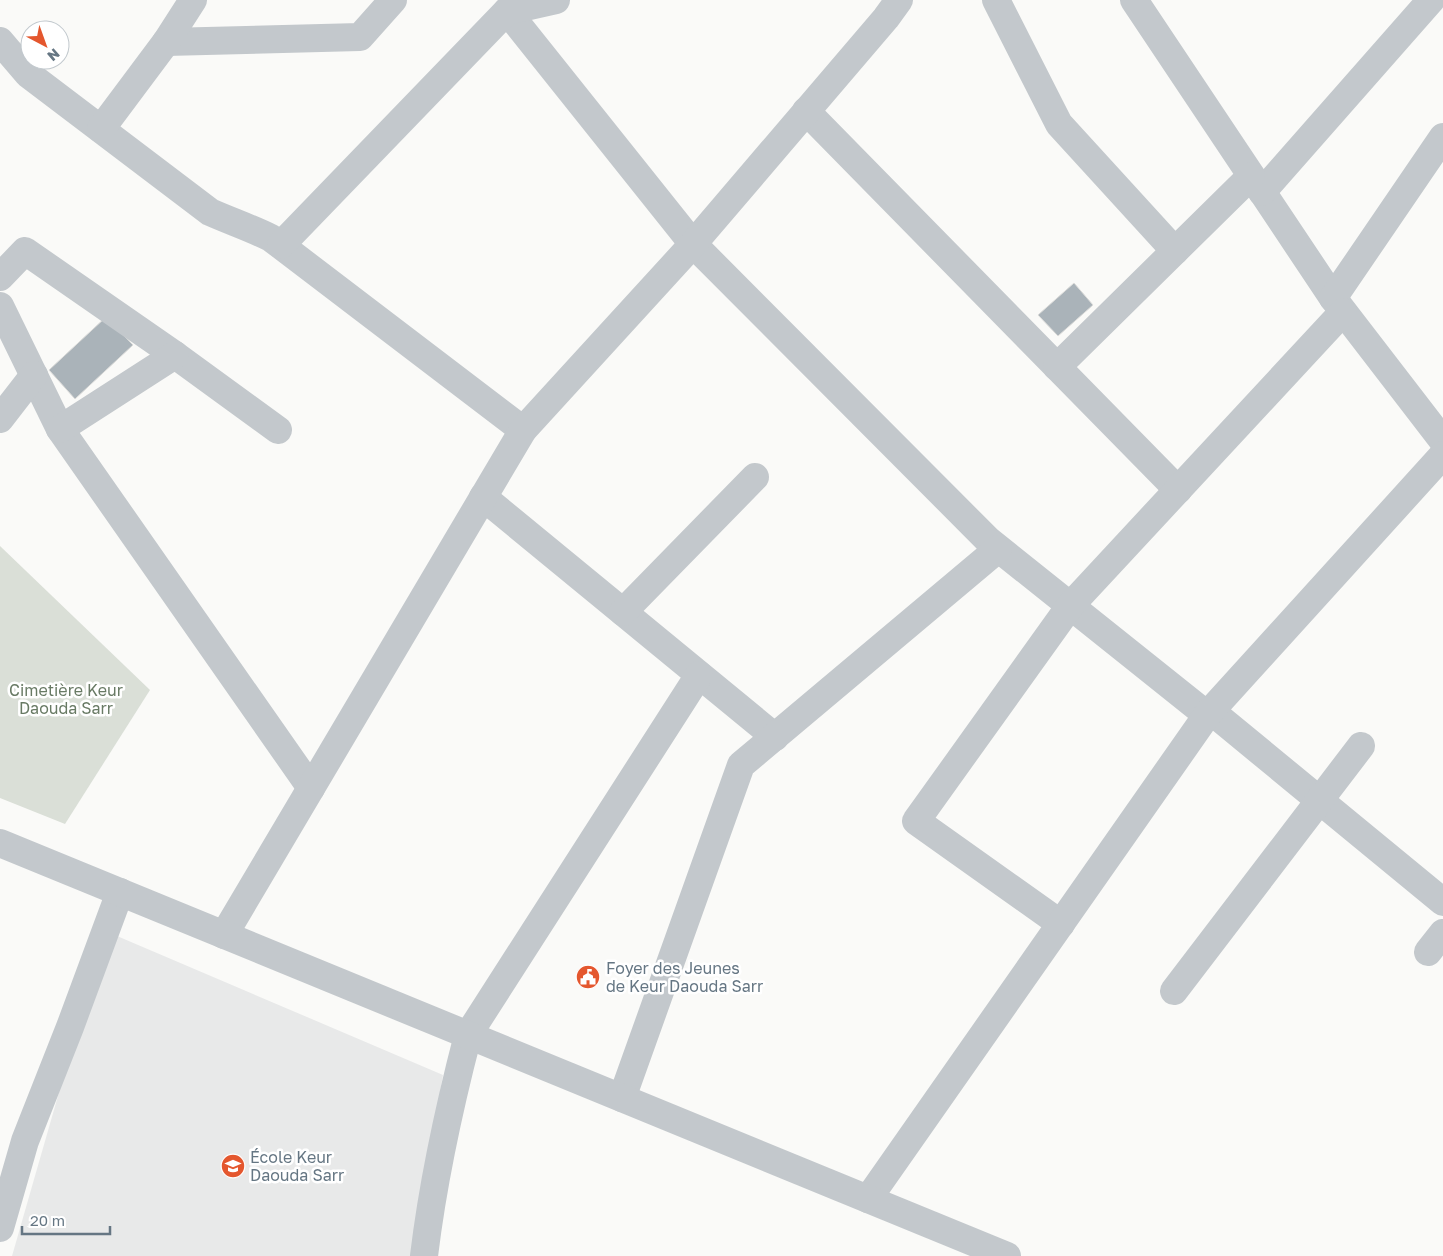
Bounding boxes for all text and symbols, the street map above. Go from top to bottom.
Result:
north arrow [20,20,70,70]
text: N [44,45,63,65]
park label: Cimetière Keur Daouda Sarr [9,680,123,718]
place label: Foyer des Jeunes de Keur Daouda Sarr [606,958,763,996]
public building icon: Foyer des Jeunes de Keur Daouda Sarr [575,964,601,990]
place label: École Keur Daouda Sarr [250,1147,344,1185]
school or university icon: École Keur Daouda Sarr [220,1153,246,1179]
scale bar [22,1204,110,1236]
text: 20 m [30,1211,65,1229]

